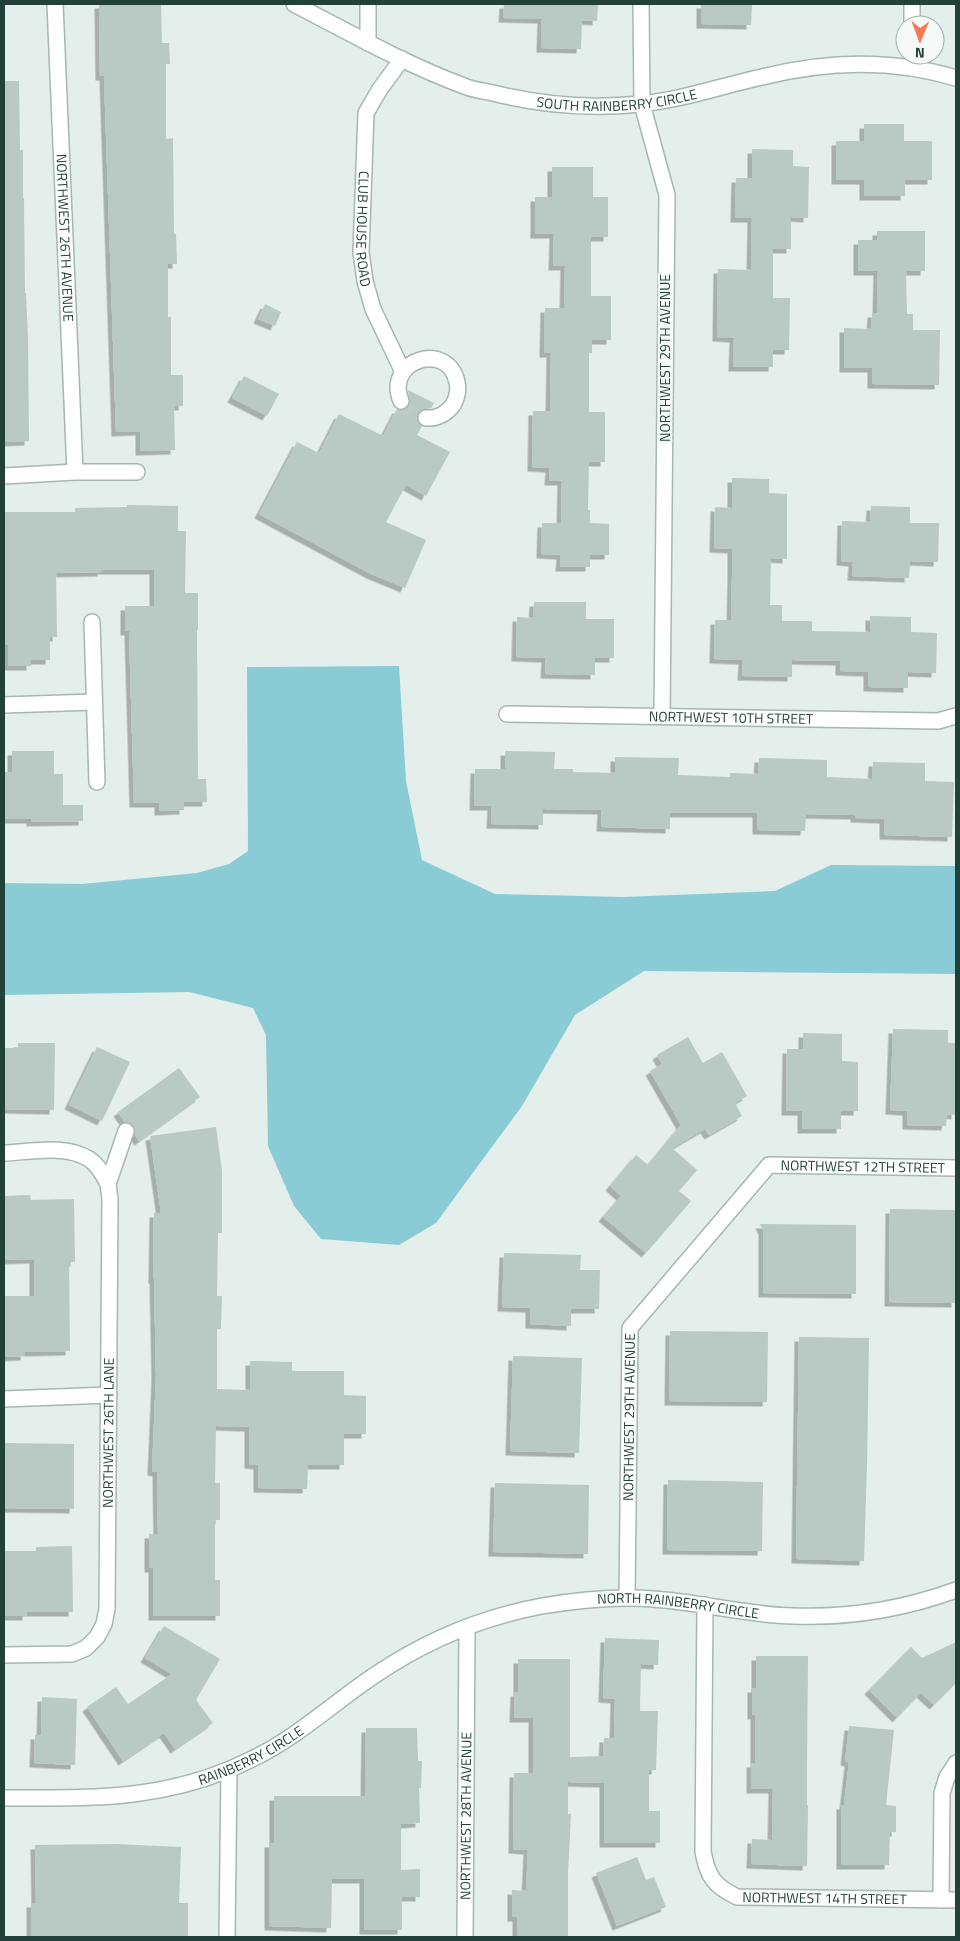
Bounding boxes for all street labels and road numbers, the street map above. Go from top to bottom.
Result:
street label: SOUTH RAINBERRY CIRCLE [535,83,699,116]
street label: NORTHWEST 26TH AVENUE [51,153,80,322]
street label: CLUB HOUSE ROAD [351,171,377,289]
street label: NORTHWEST 29TH AVENUE [654,274,675,442]
street label: NORTHWEST 10TH STREET [649,705,814,729]
street label: NORTHWEST 12TH STREET [780,1154,946,1178]
street label: NORTHWEST 29TH AVENUE [617,1333,640,1501]
street label: NORTHWEST 26TH LANE [97,1357,119,1508]
street label: NORTH RAINBERRY CIRCLE [597,1587,761,1623]
street label: RAINBERRY CIRCLE [195,1720,308,1790]
street label: NORTHWEST 28TH AVENUE [454,1732,476,1900]
street label: NORTHWEST 14TH STREET [742,1886,907,1909]

